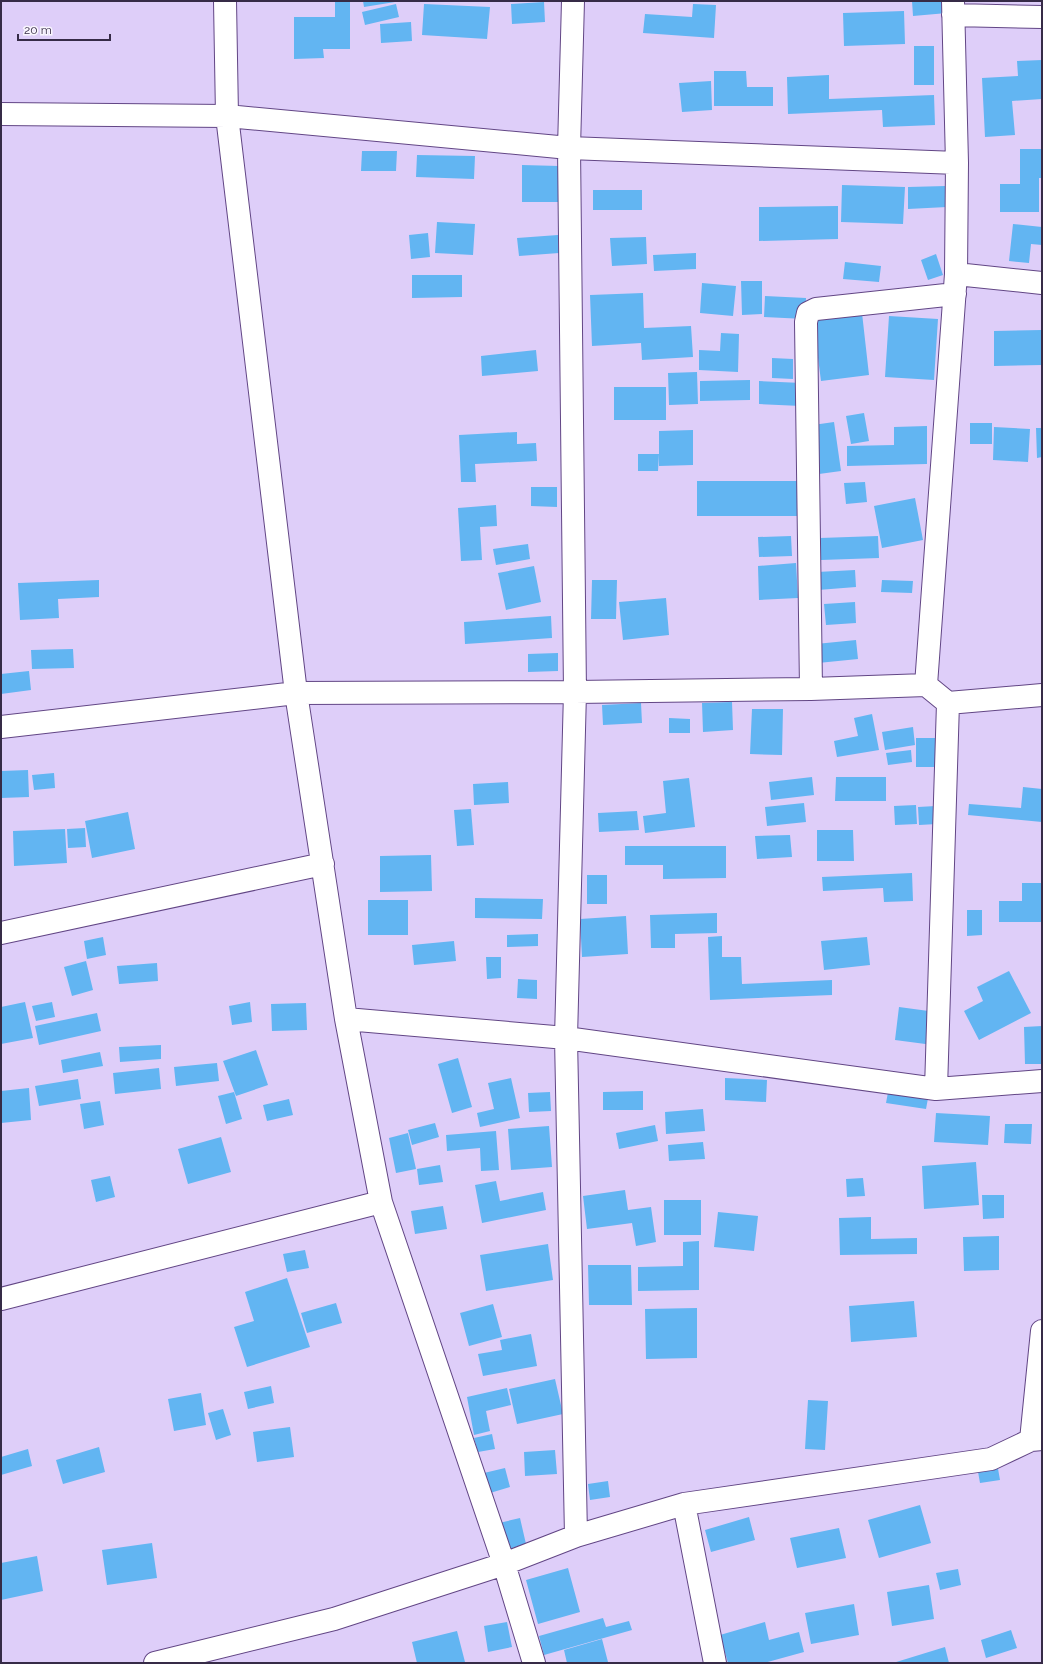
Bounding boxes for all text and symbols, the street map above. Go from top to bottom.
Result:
scale bar [18,16,110,42]
text: 20 m [24,23,52,37]

